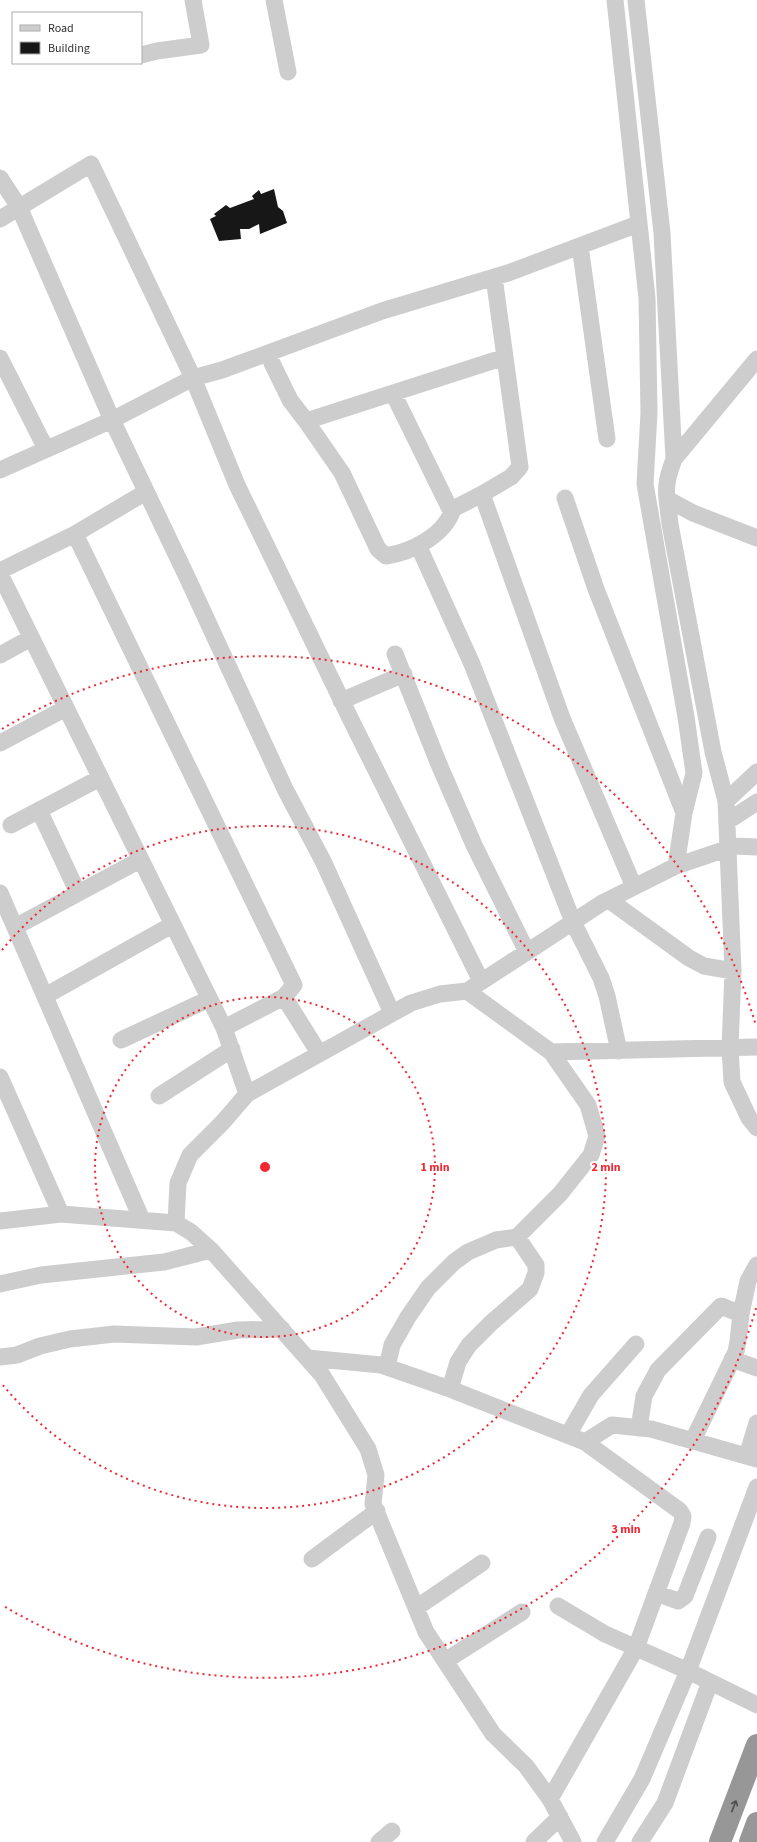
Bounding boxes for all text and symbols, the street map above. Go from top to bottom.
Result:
legend [12,12,142,64]
text: Road [48,20,74,37]
text: Building [48,40,90,57]
text: 1 min [420,1159,450,1176]
text: 2 min [591,1159,621,1176]
centre of rings [258,1160,272,1174]
text: 3 min [611,1521,641,1538]
one-way arrow [730,1800,738,1812]

